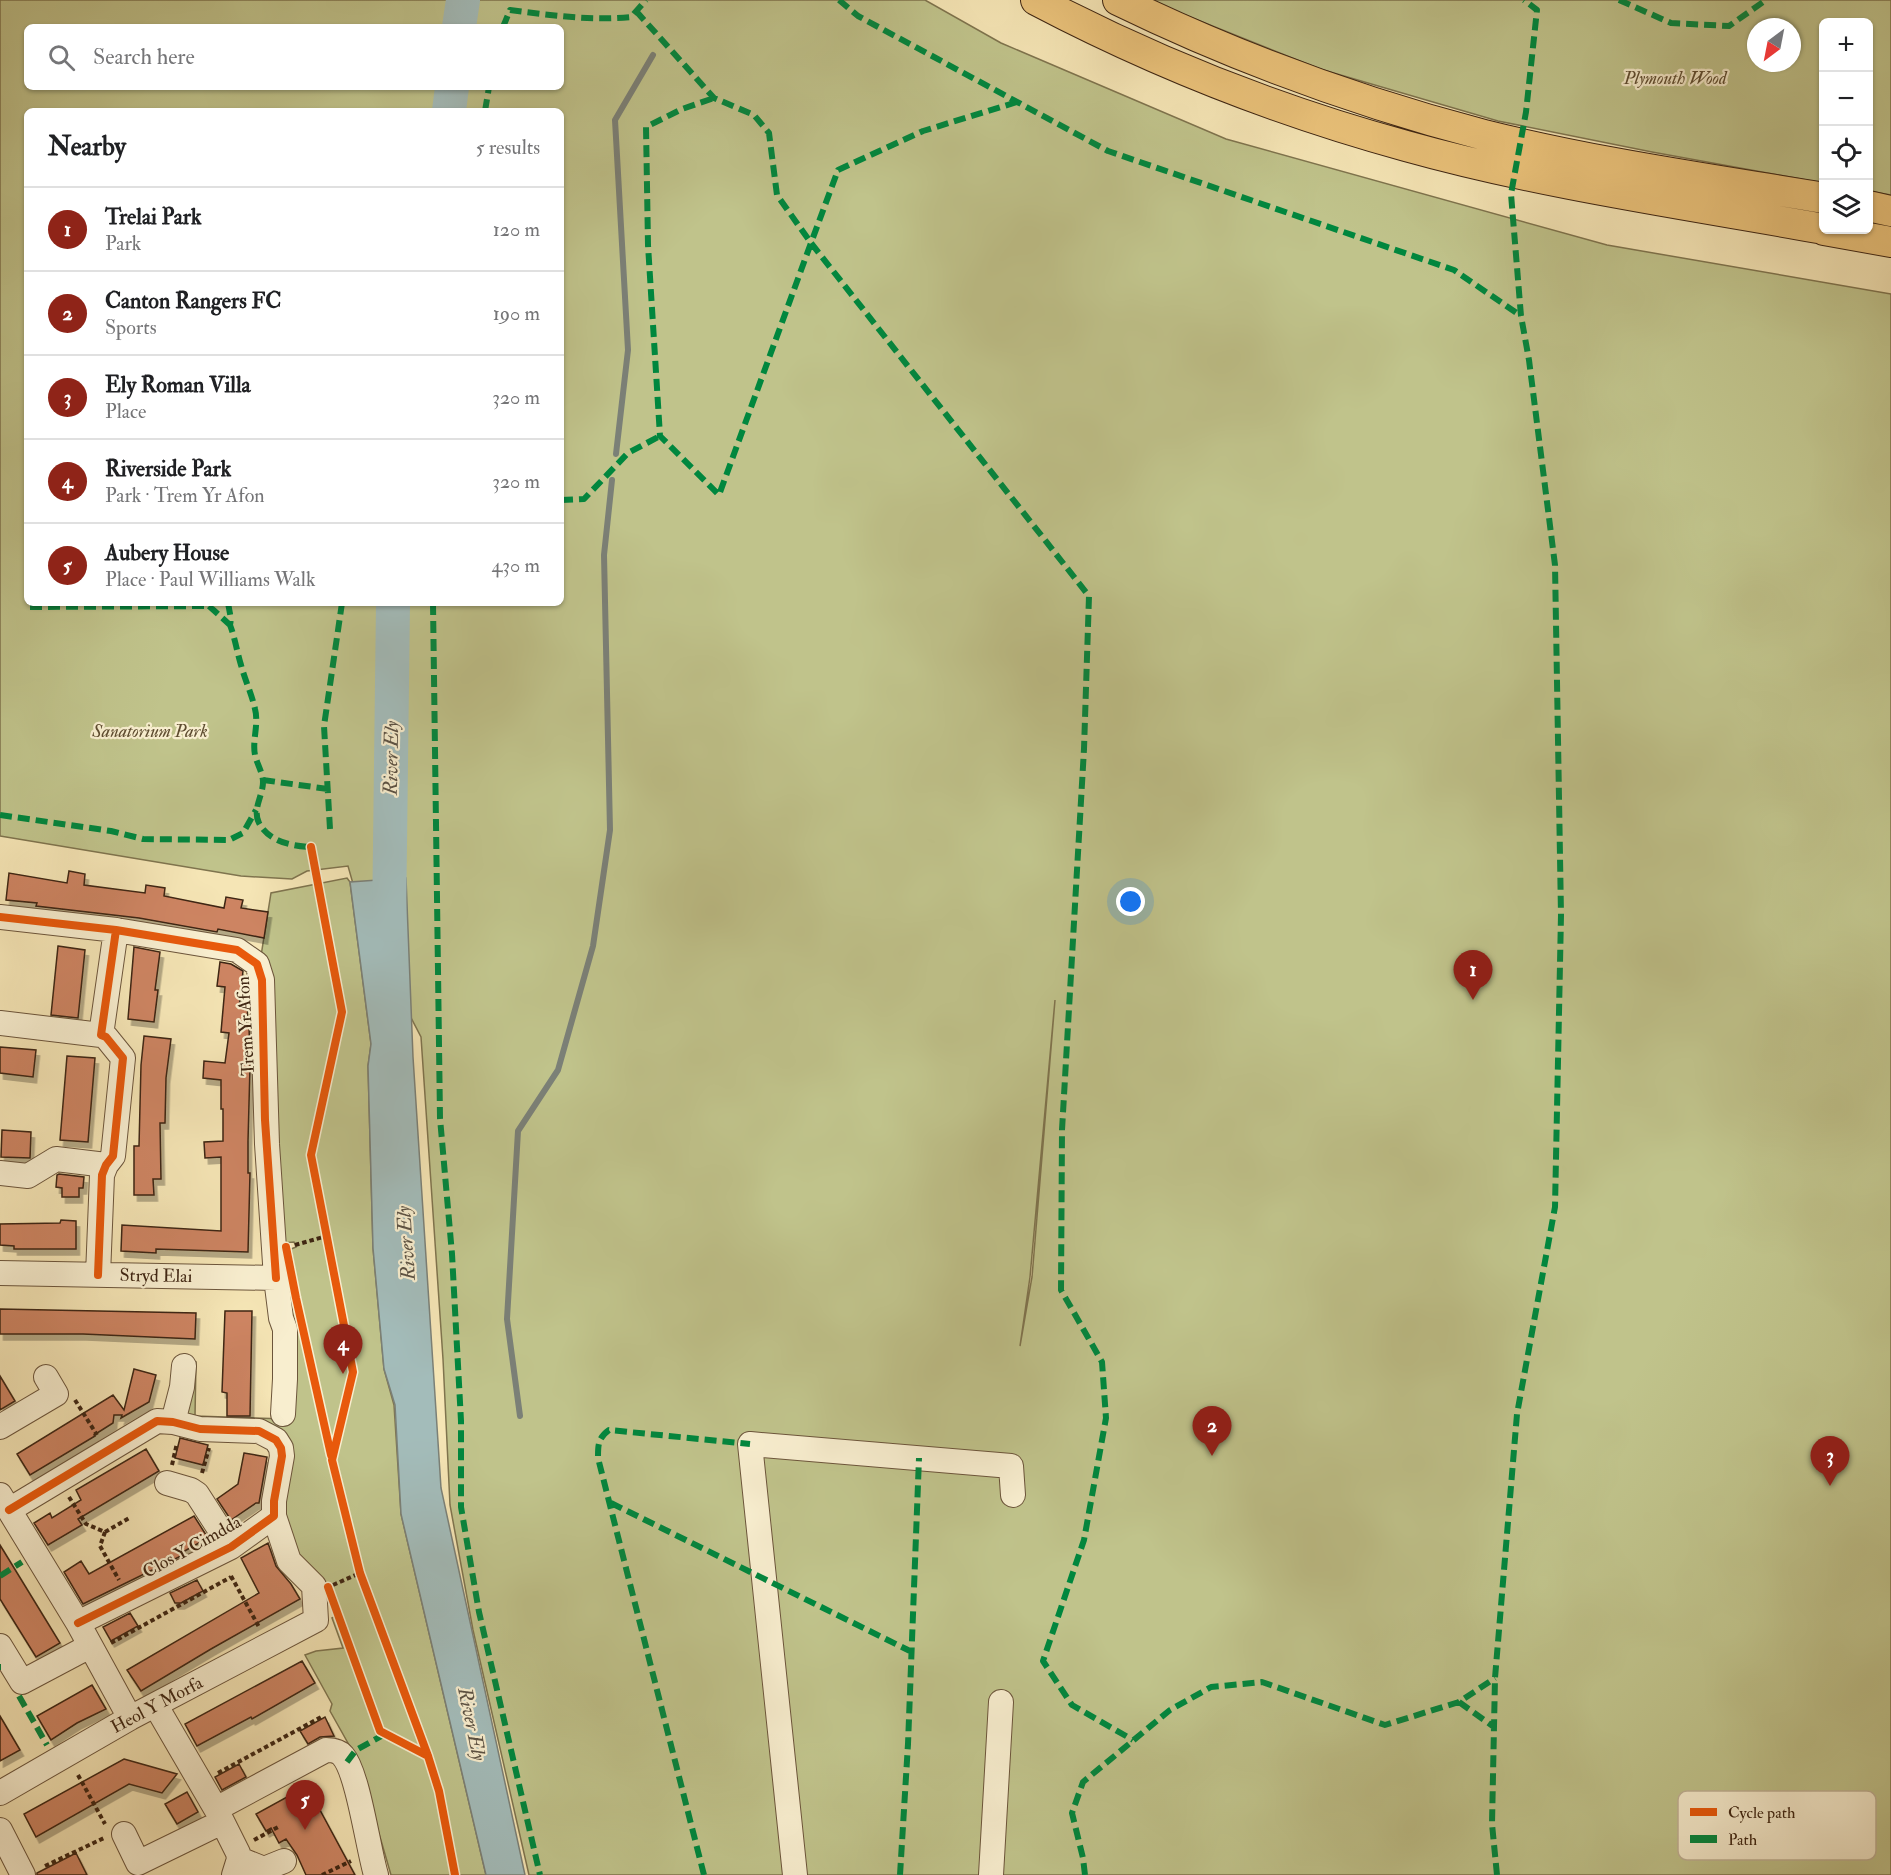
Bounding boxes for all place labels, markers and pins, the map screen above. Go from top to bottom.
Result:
pin: 1 [1454,950,1492,1000]
pin: 4 [324,1324,362,1374]
pin: 2 [1192,1406,1232,1456]
pin: 3 [1810,1436,1850,1486]
pin: 5 [286,1780,324,1830]

